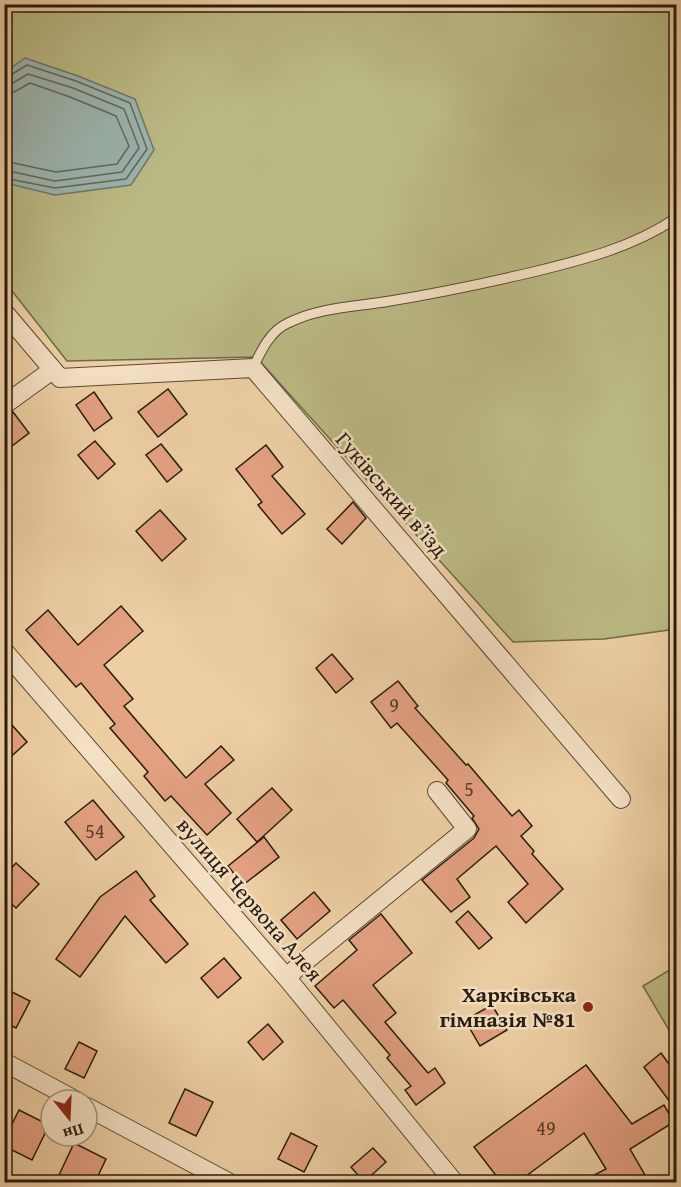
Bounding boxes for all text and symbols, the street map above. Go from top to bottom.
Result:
street label: Гуківський в’їзд [328,424,456,564]
house number: 9 [389,690,399,719]
house number: 5 [464,774,474,803]
street label: вулиця Червона Алея [170,810,330,988]
house number: 54 [85,816,105,845]
place label: Харківська гімназія №81 [440,978,577,1035]
marker: Харківська гімназія №81 [581,1000,595,1014]
north arrow [39,1088,99,1148]
house number: 49 [536,1113,556,1142]
text: Пн [60,1118,87,1147]

